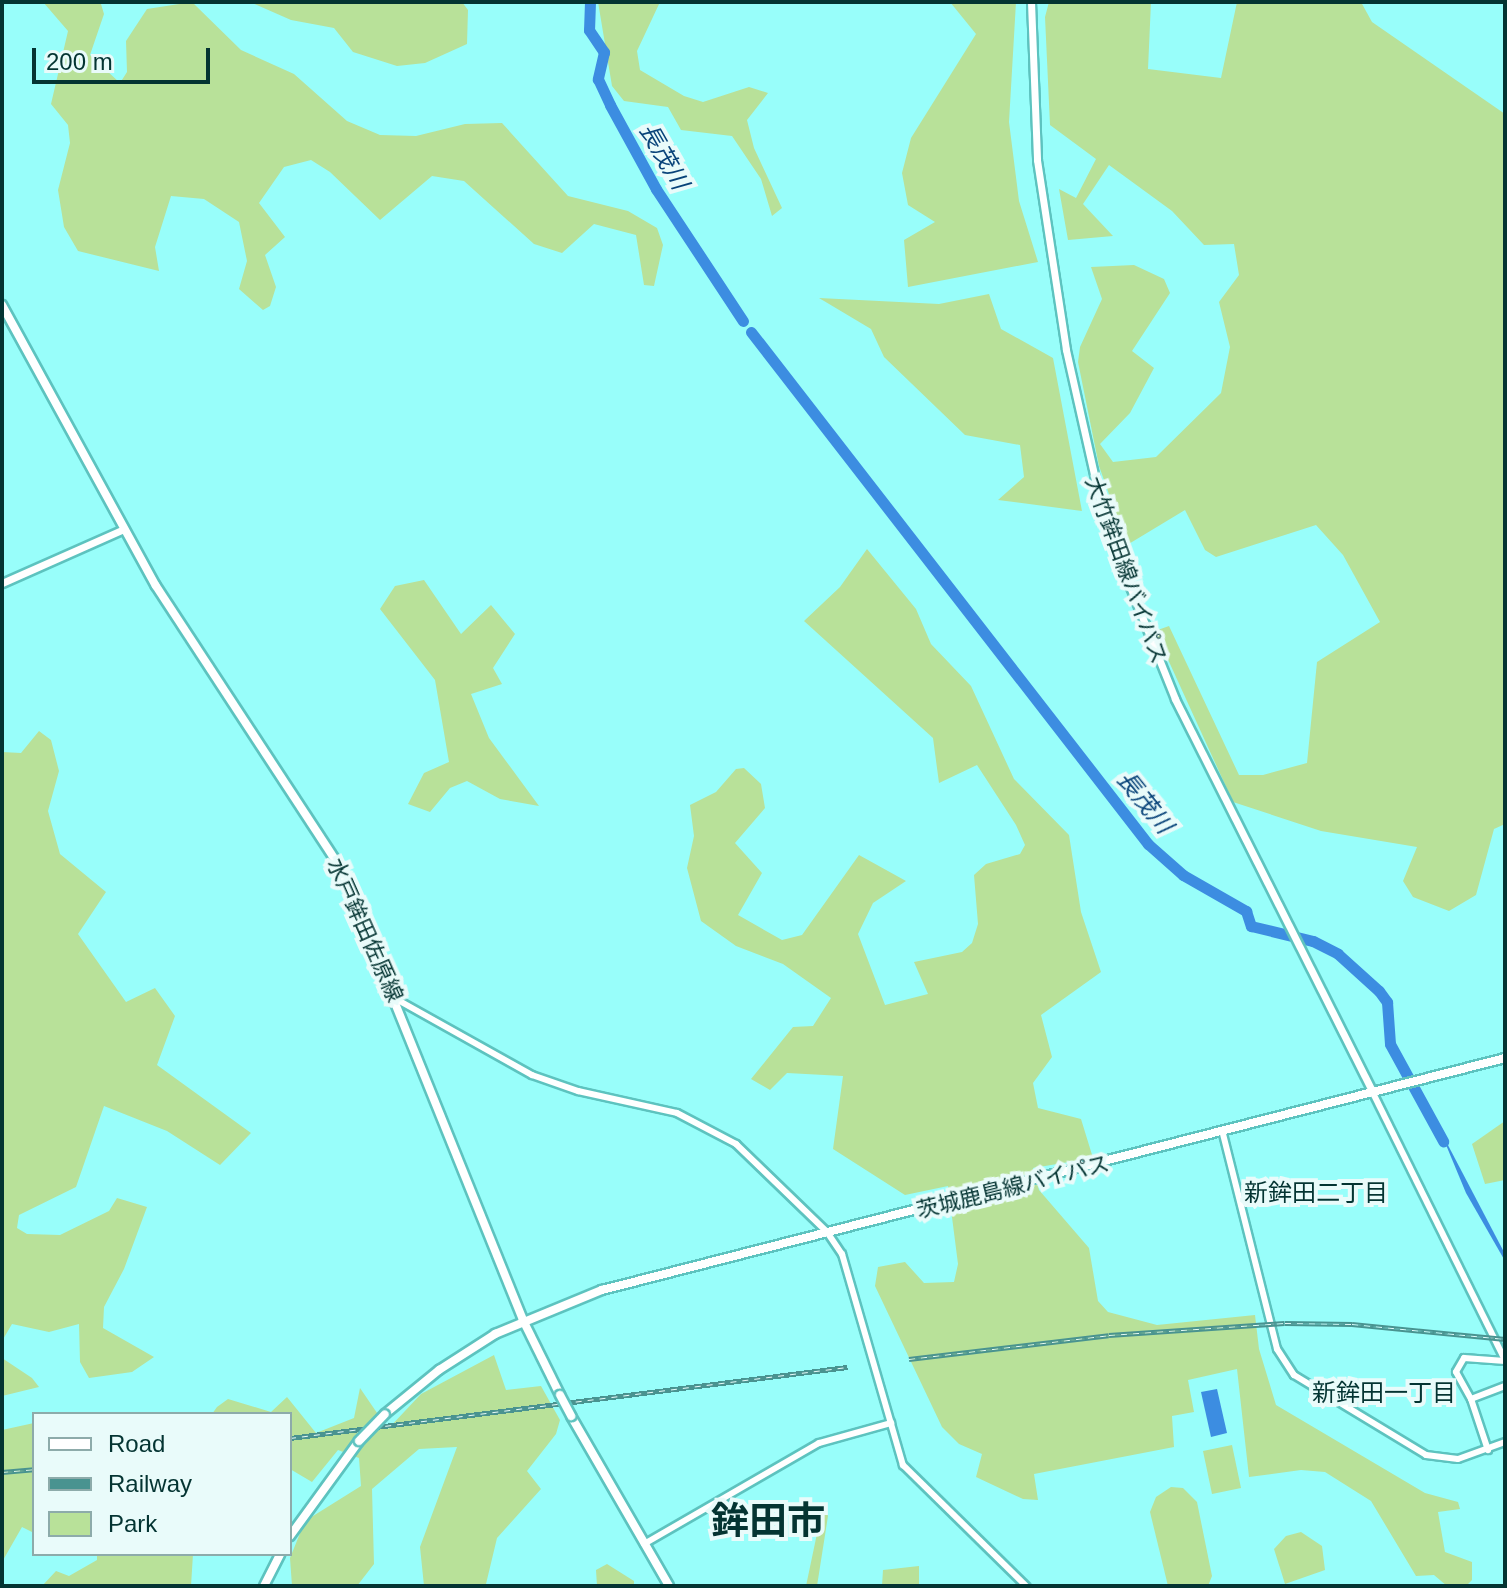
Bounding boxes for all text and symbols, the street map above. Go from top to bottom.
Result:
scale bar [36,32,214,82]
text: 200 m [46,48,113,75]
water label: 長茂川 [634,118,694,194]
street label: 大竹鉾田線バイパス [1080,472,1172,668]
water label: 長茂川 [1111,765,1179,839]
street label: 水戸鉾田佐原線 [322,854,408,1006]
street label: 茨城鹿島線バイパス [914,1150,1112,1224]
district label: 新鉾田二丁目 [1244,1179,1388,1207]
district label: 新鉾田一丁目 [1312,1379,1456,1407]
legend [32,1412,292,1556]
text: Road [108,1430,165,1457]
text: Railway [108,1470,192,1497]
district label: 鉾田市 [711,1499,825,1545]
text: Park [108,1510,157,1537]

